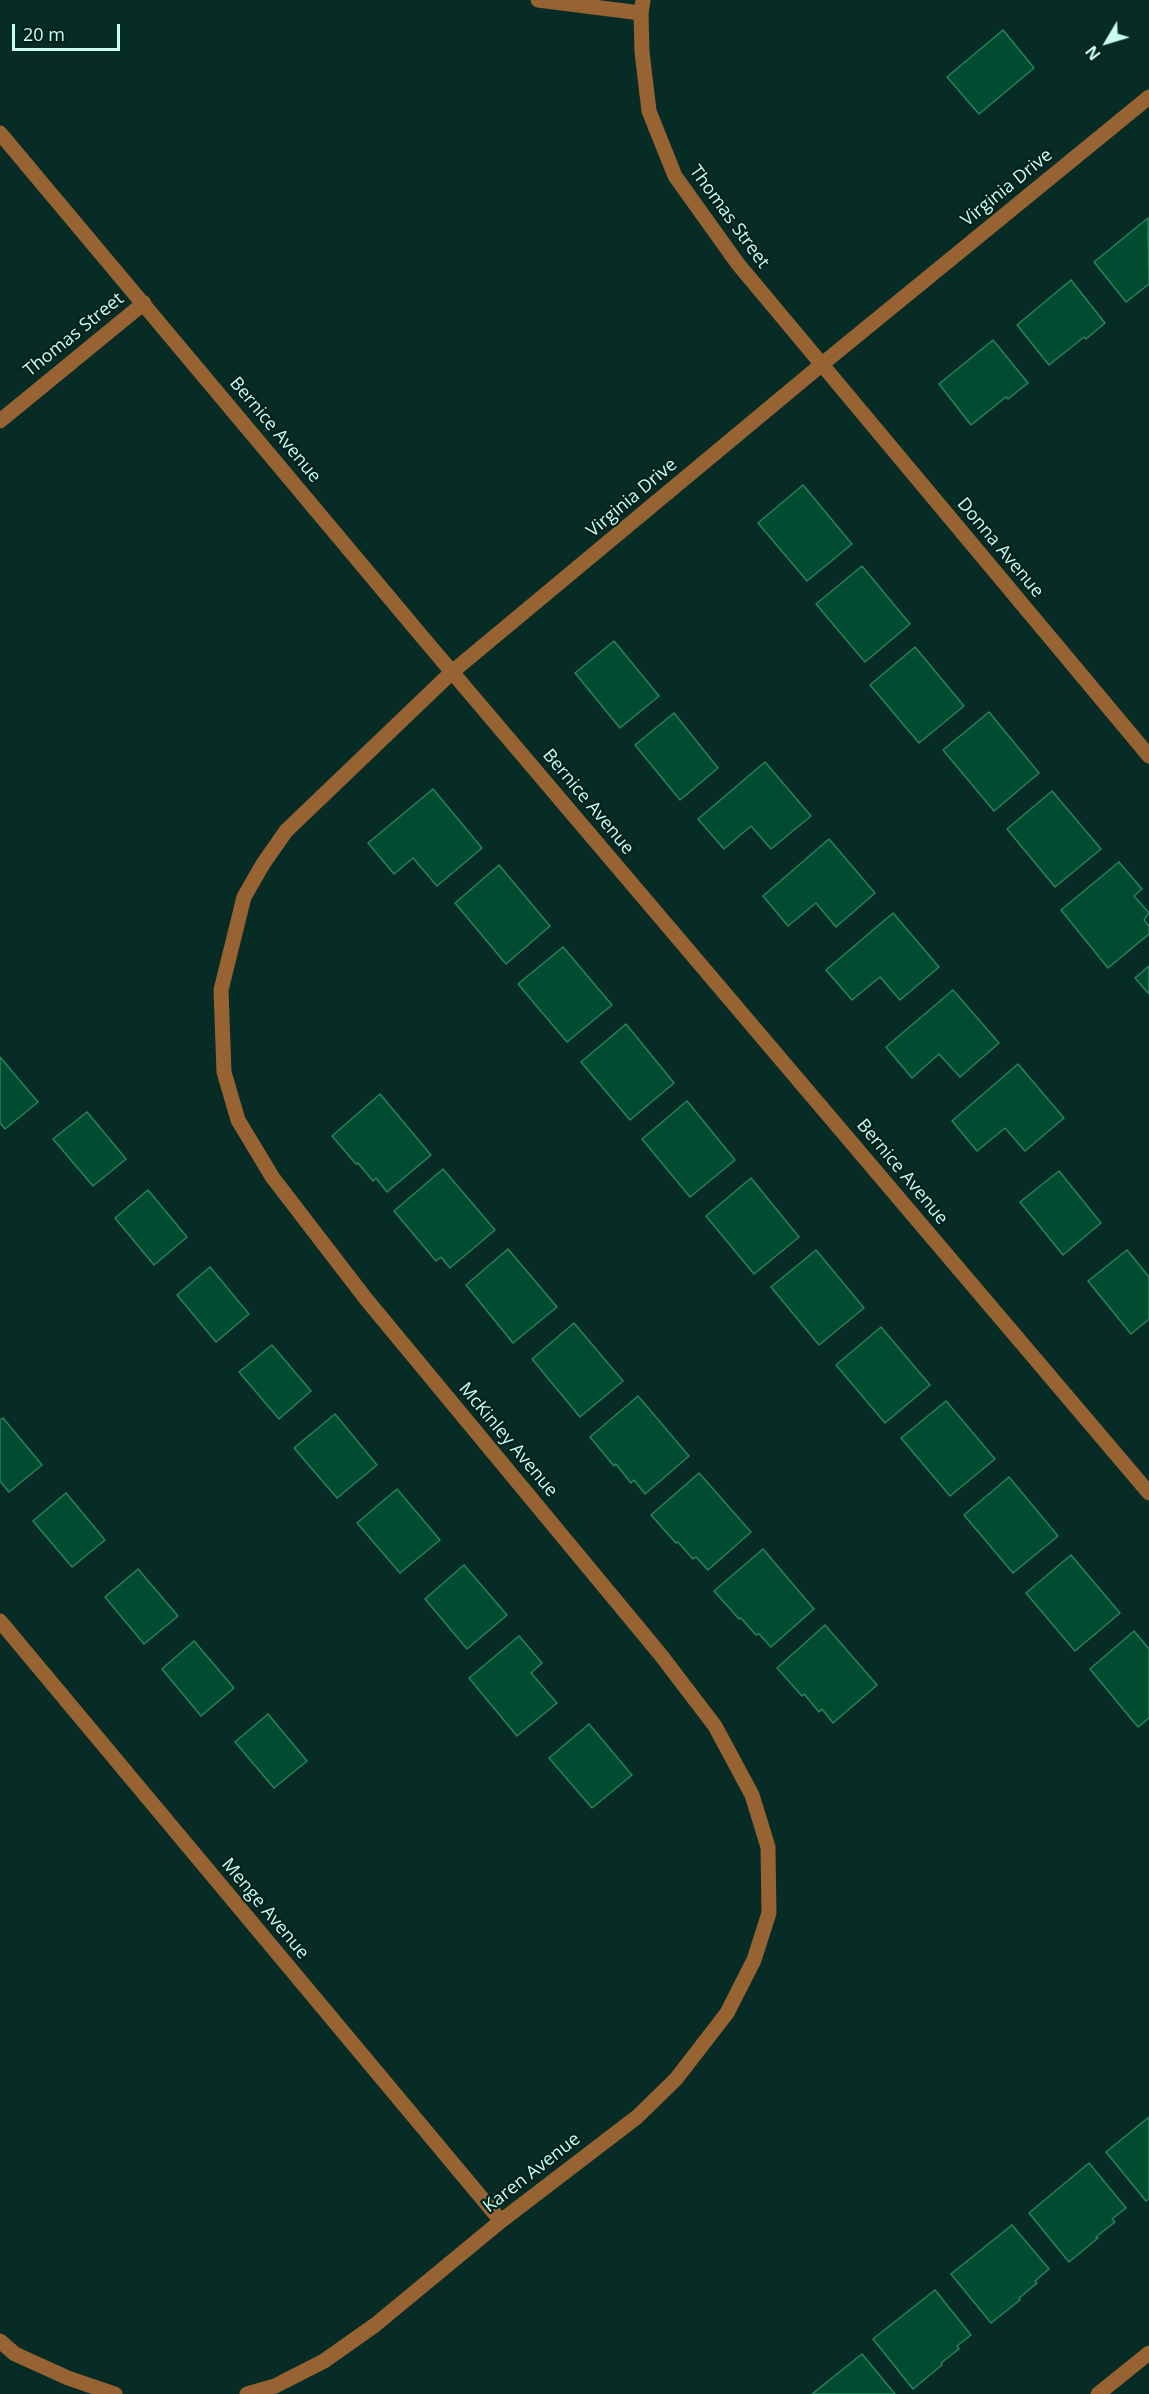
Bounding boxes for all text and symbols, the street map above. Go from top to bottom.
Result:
scale bar [15,12,123,50]
north arrow [1077,12,1137,72]
text: 20 m [23,22,65,46]
text: N [1080,41,1105,65]
street label: Virginia Drive [957,145,1057,231]
street label: Thomas Street [684,161,774,273]
street label: Thomas Street [20,288,128,382]
street label: Bernice Avenue [225,373,325,487]
street label: Virginia Drive [582,454,682,542]
street label: Donna Avenue [952,494,1048,602]
street label: Bernice Avenue [538,745,638,859]
street label: Bernice Avenue [852,1115,952,1229]
street label: McKinley Avenue [454,1379,562,1501]
street label: Menge Avenue [217,1854,313,1964]
street label: Karen Avenue [479,2129,585,2217]

